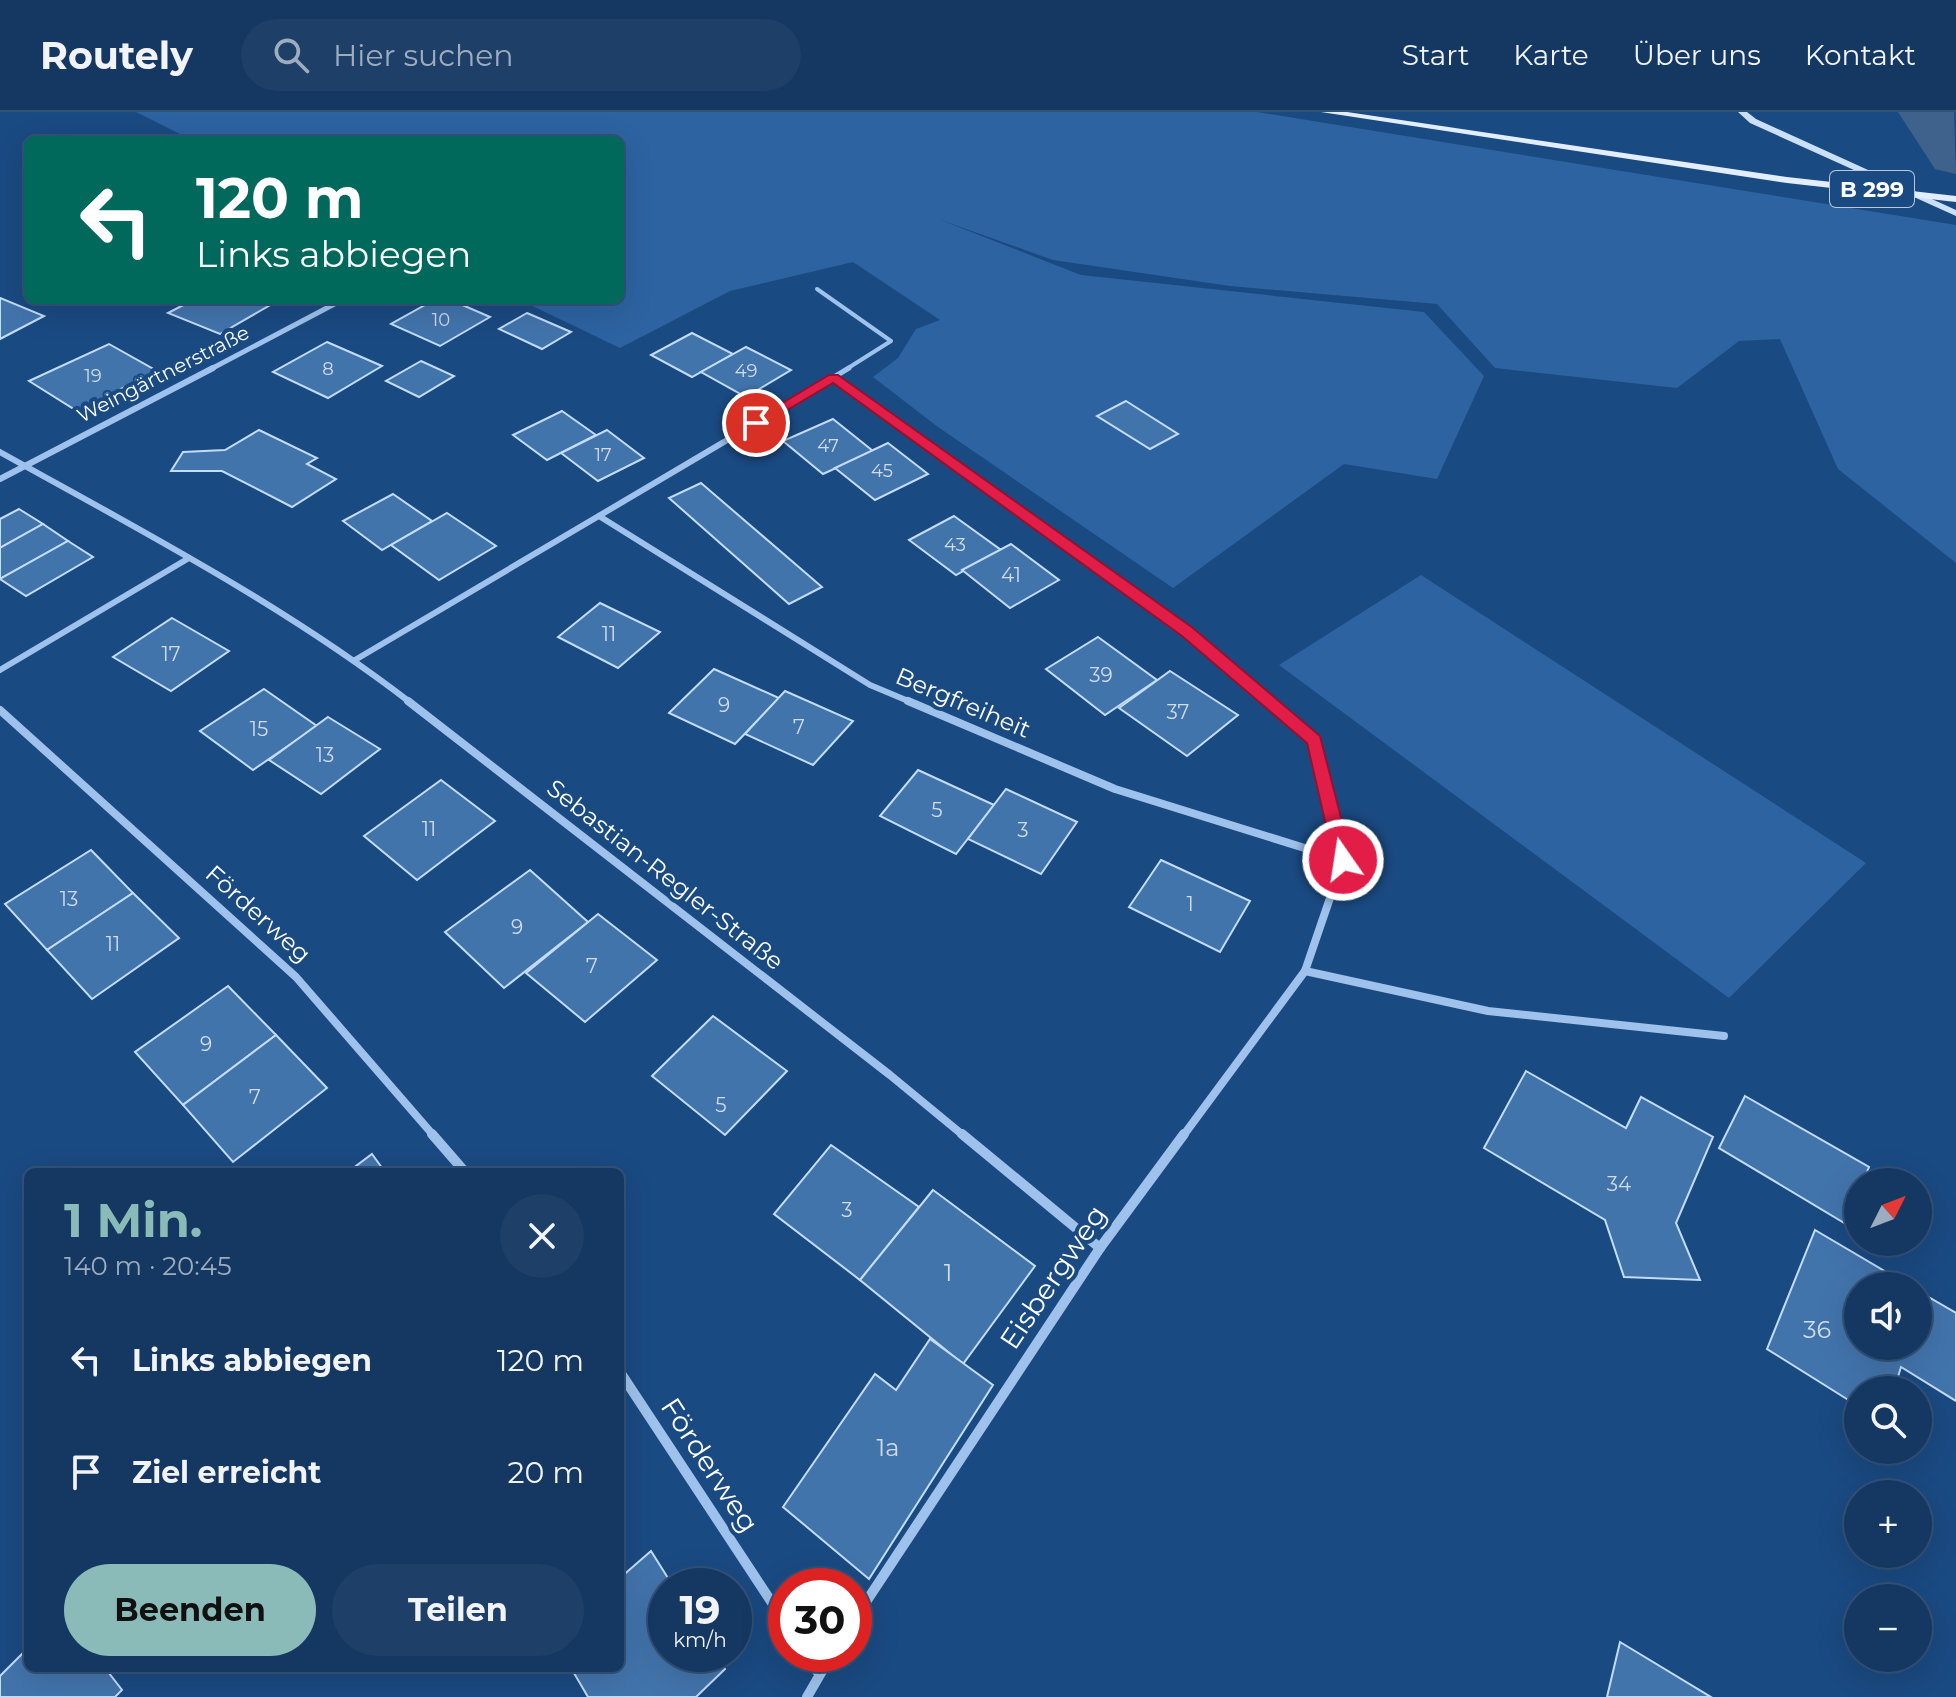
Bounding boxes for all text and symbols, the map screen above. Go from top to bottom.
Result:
search box [241,19,801,91]
text: Routely [40,32,193,79]
icon: search [269,33,313,77]
text: Hier suchen [333,37,514,74]
text: Start [1402,38,1469,72]
text: Karte [1513,38,1589,72]
text: Über uns [1633,38,1761,72]
text: Kontakt [1805,38,1916,72]
text: 120 m [196,164,364,232]
icon: left [64,168,168,272]
road number: B 299 [1830,171,1914,207]
text: Links abbiegen [196,232,471,276]
house number: 10 [432,309,450,331]
street label: Weingärtnerstraße [73,320,253,428]
house number: 8 [322,358,334,380]
house number: 49 [735,360,757,382]
house number: 19 [84,365,102,387]
pin [722,389,790,457]
icon: arrive [734,401,778,445]
house number: 47 [817,435,839,457]
house number: 17 [594,444,612,466]
house number: 45 [871,460,893,482]
house number: 43 [944,534,966,556]
house number: 41 [1001,563,1021,587]
house number: 11 [602,622,616,646]
house number: 17 [162,642,181,666]
street label: Bergfreiheit [891,661,1035,744]
house number: 39 [1089,663,1113,687]
house number: 9 [718,693,730,717]
house number: 37 [1167,700,1189,724]
house number: 7 [793,715,805,739]
house number: 15 [250,717,268,741]
house number: 13 [316,743,334,767]
street label: Sebastian-Regler-Straße [541,773,789,976]
house number: 5 [931,798,943,822]
house number: 11 [422,817,436,841]
house number: 3 [1017,818,1029,842]
position arrow [1301,818,1385,902]
street label: Förderweg [200,859,317,968]
house number: 13 [60,887,78,911]
house number: 1 [1186,892,1194,916]
house number: 9 [511,915,523,939]
house number: 11 [106,932,120,956]
house number: 7 [586,954,598,978]
house number: 9 [200,1032,212,1056]
house number: 7 [249,1085,261,1109]
house number: 5 [715,1093,727,1117]
north arrow [1844,1168,1932,1256]
map controls [1844,1168,1932,1672]
house number: 34 [1607,1172,1631,1196]
text: 1 Min. [64,1191,202,1249]
button: close [500,1194,584,1278]
house number: 3 [841,1198,853,1222]
street label: Eisbergweg [992,1199,1114,1355]
text: 140 m · 20:45 [64,1250,232,1282]
house number: 1 [944,1258,952,1287]
button: sound [1844,1272,1932,1360]
house number: 36 [1803,1315,1831,1344]
icon: left [64,1338,108,1382]
text: Links abbiegen [132,1342,372,1379]
text: 120 m [497,1342,584,1379]
button: search [1844,1376,1932,1464]
street label: Förderweg [654,1391,766,1539]
house number: 1a [877,1433,899,1462]
icon: arrive [64,1450,108,1494]
text: Ziel erreicht [132,1454,321,1491]
text: 20 m [507,1454,584,1491]
button: + [1844,1480,1932,1568]
button: Beenden [64,1564,316,1656]
button: Teilen [332,1564,584,1656]
speed limit sign: 30 [768,1568,872,1672]
button: − [1844,1584,1932,1672]
text: 19 [679,1585,721,1634]
text: km/h [673,1628,727,1652]

